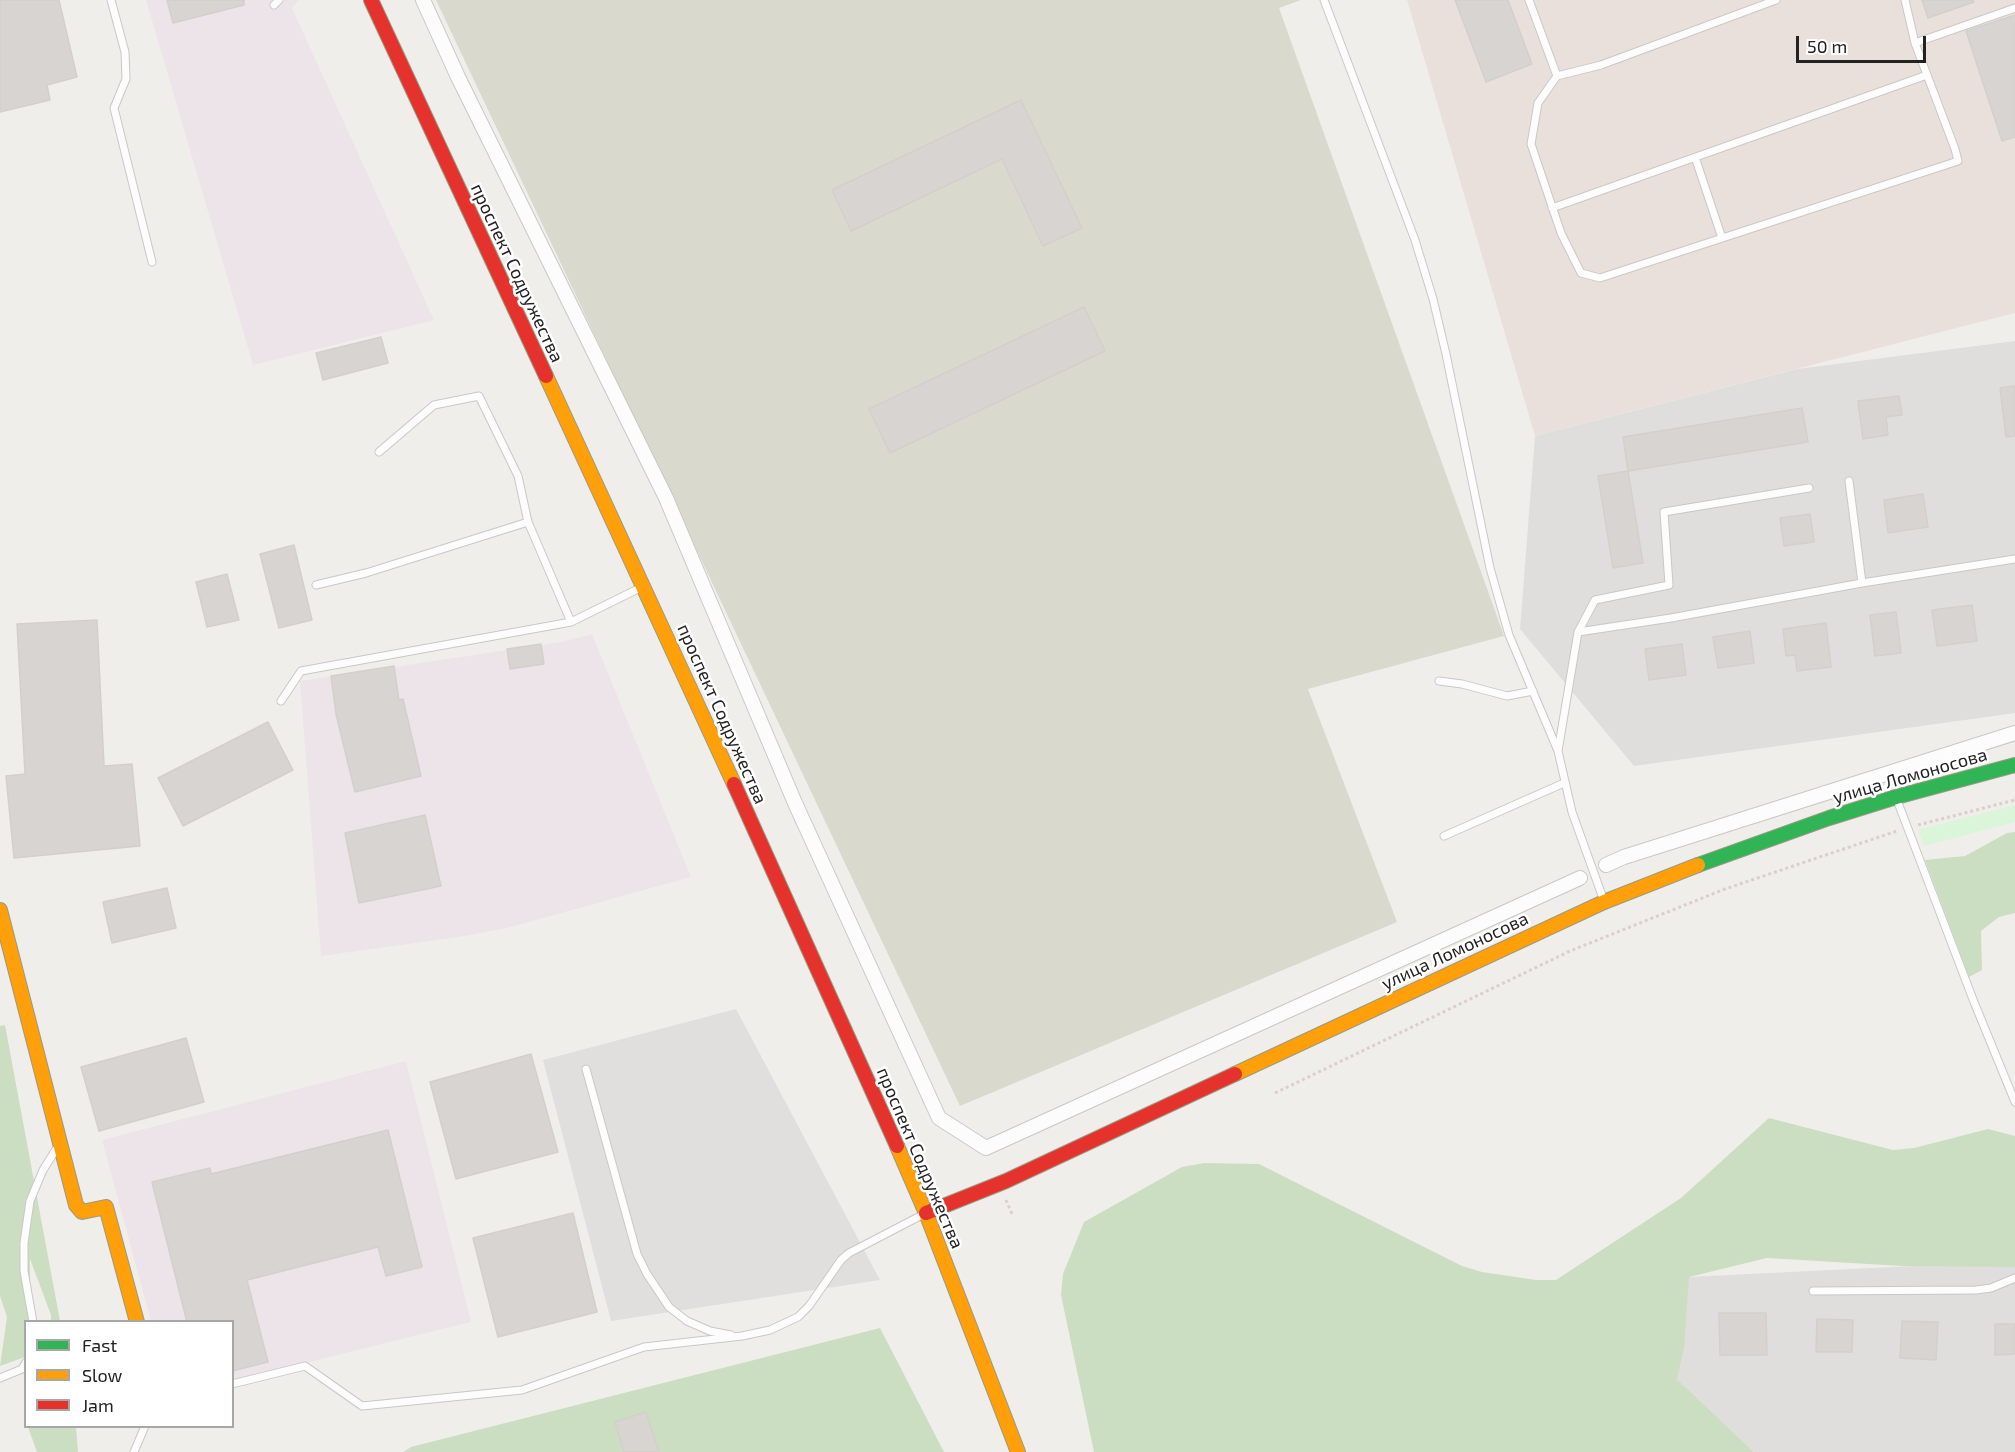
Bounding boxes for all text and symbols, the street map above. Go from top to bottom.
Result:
scale bar [1799,24,1930,62]
text: 50 m [1807,35,1847,57]
street label: проспект Содружества [466,180,568,366]
street label: проспект Содружества [673,621,771,807]
street label: улица Ломоносова [1830,744,1990,808]
street label: улица Ломоносова [1378,907,1532,995]
street label: проспект Содружества [872,1064,968,1252]
legend [24,1320,234,1428]
text: Fast [82,1334,117,1356]
text: Slow [82,1364,122,1386]
text: Jam [82,1394,114,1416]

